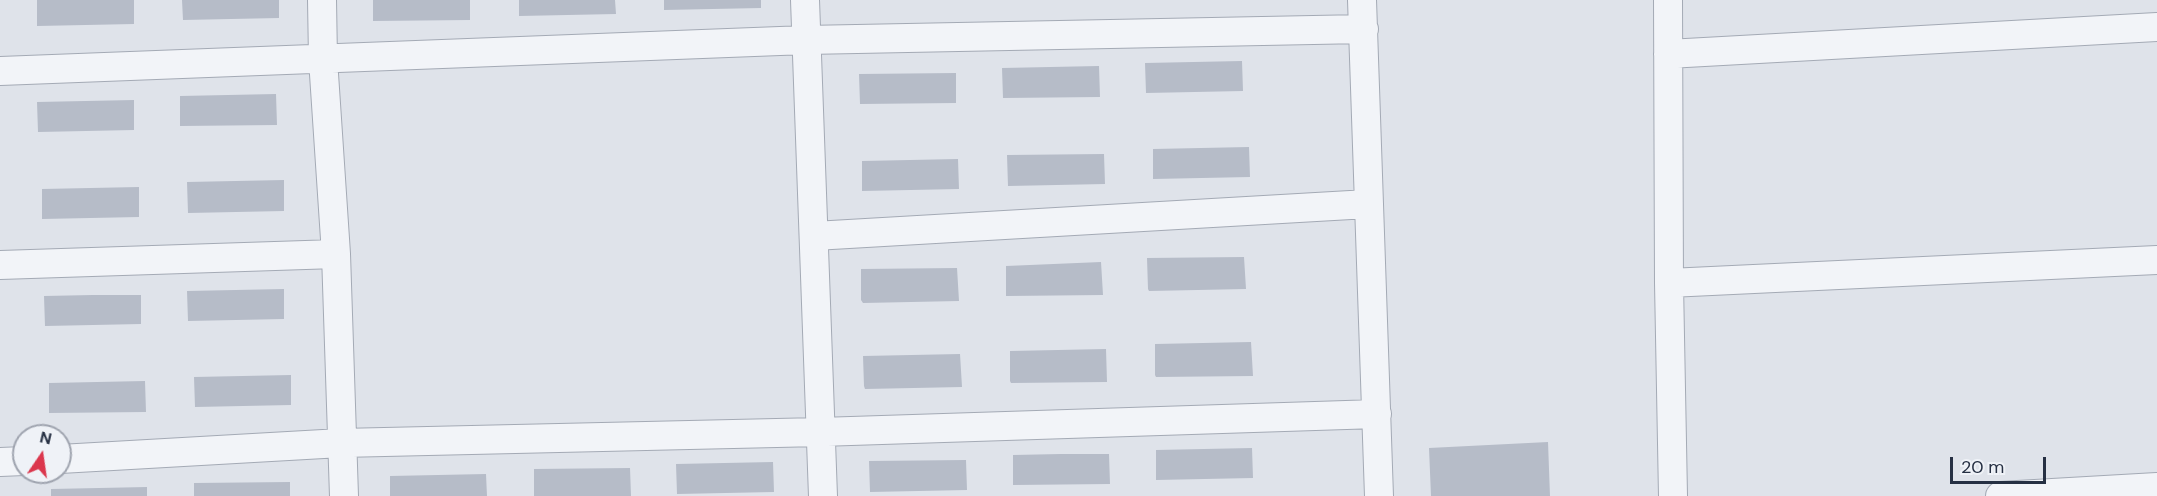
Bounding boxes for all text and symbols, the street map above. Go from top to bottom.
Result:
north arrow [12,424,72,484]
text: N [38,426,54,449]
scale bar [1953,445,2049,483]
text: 20 m [1961,455,2004,479]

